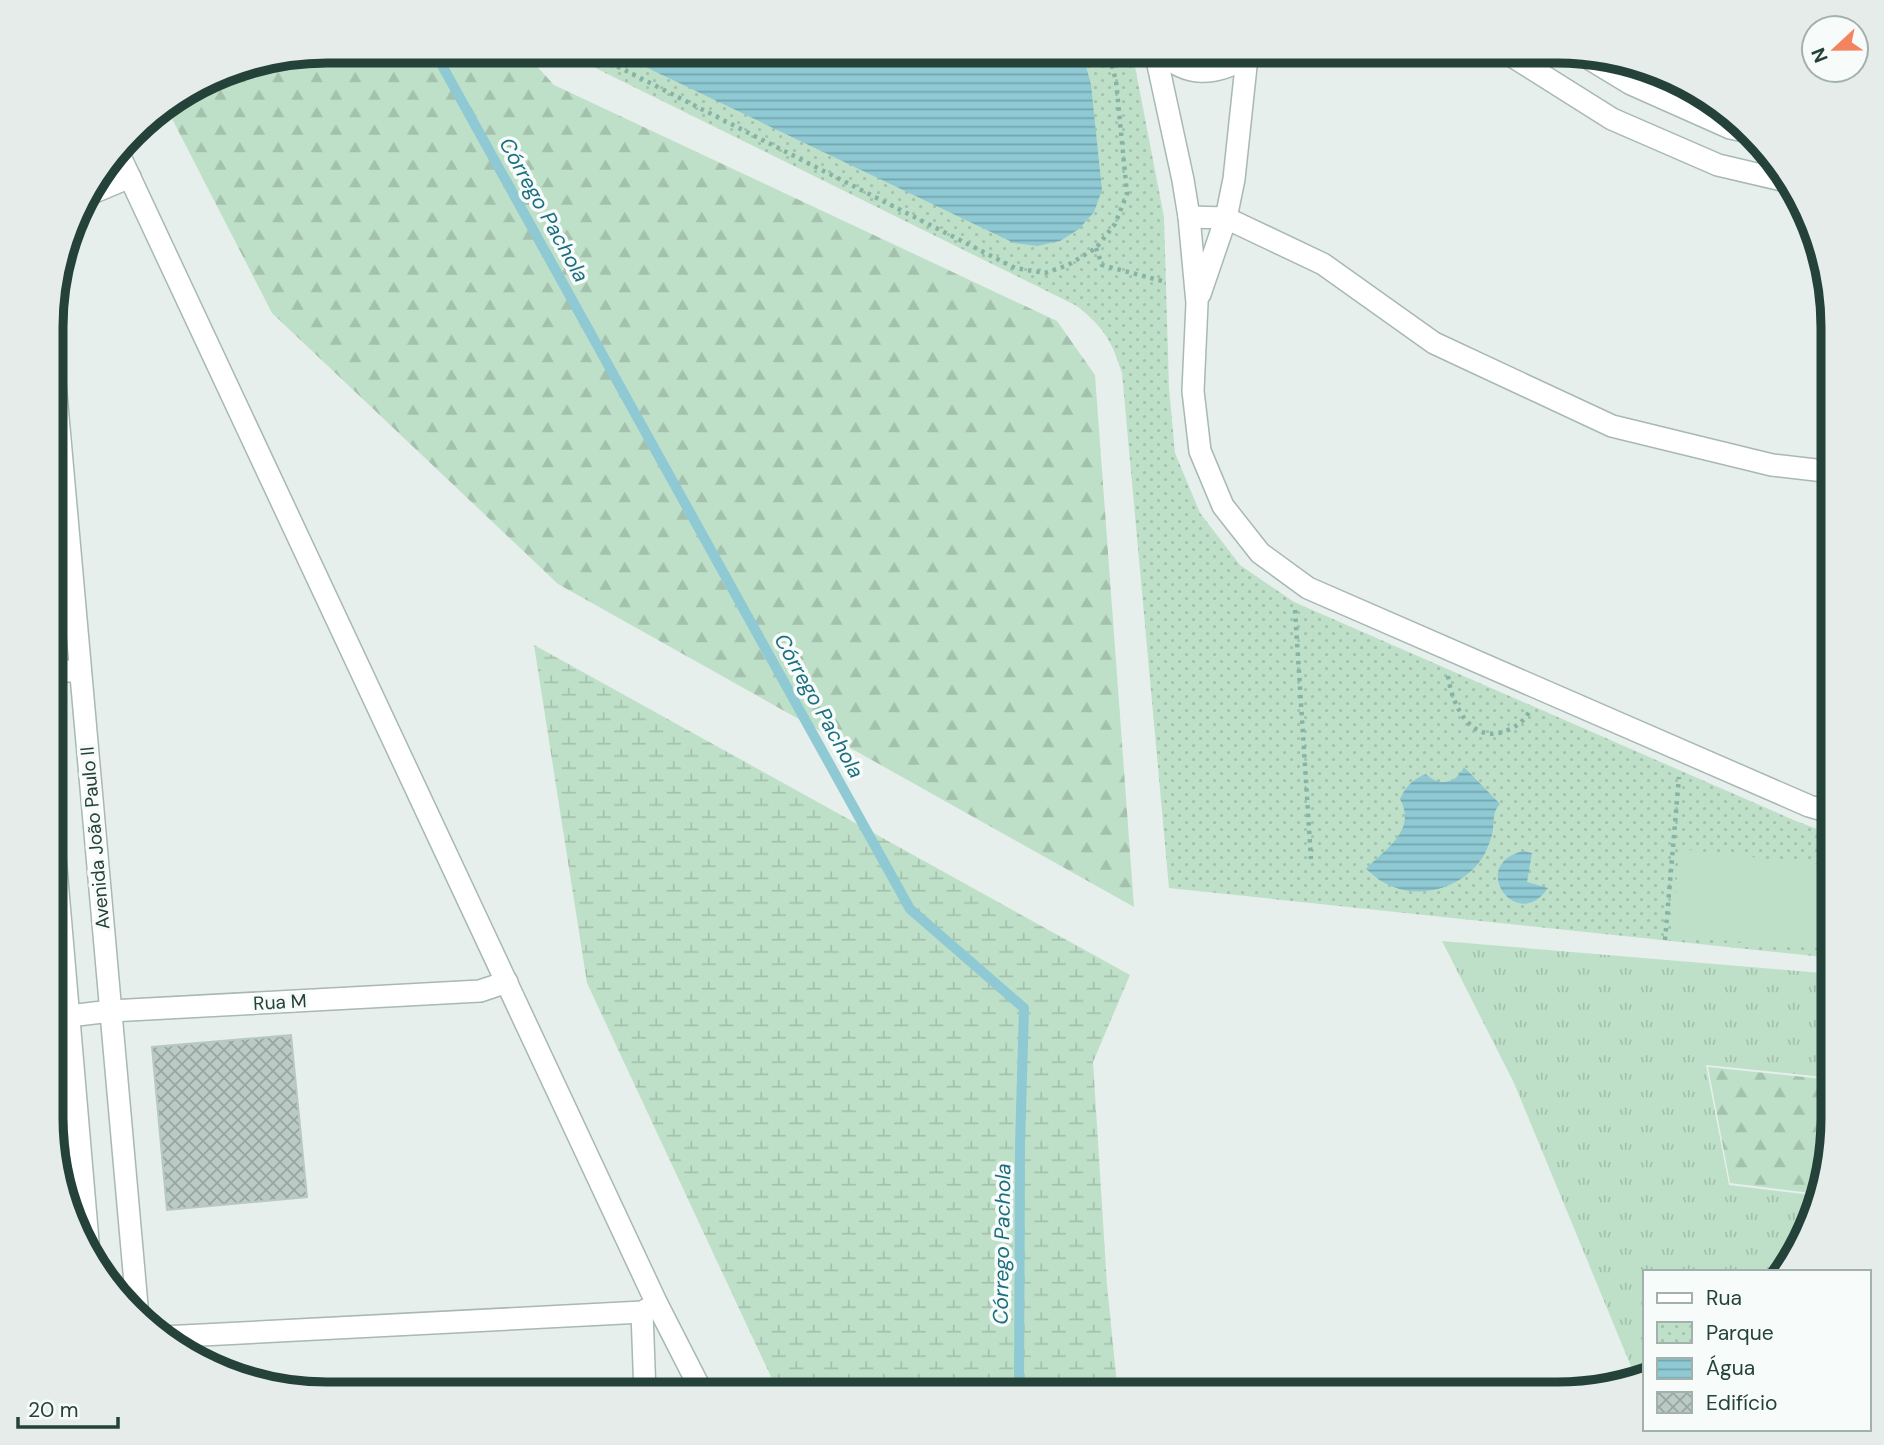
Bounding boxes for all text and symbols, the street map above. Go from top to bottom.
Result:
north arrow [1800,14,1870,84]
text: N [1806,44,1834,66]
water label: Córrego Pachola [493,133,595,287]
water label: Córrego Pachola [768,629,870,783]
street label: Avenida João Paulo II [75,746,115,930]
street label: Rua M [253,988,307,1016]
water label: Córrego Pachola [987,1163,1017,1325]
legend [1643,1270,1870,1431]
text: Rua [1706,1284,1742,1312]
text: Parque [1706,1319,1774,1347]
text: Água [1706,1354,1755,1382]
scale bar [18,1386,117,1430]
text: Edifício [1706,1389,1777,1417]
text: 20 m [28,1396,79,1424]

